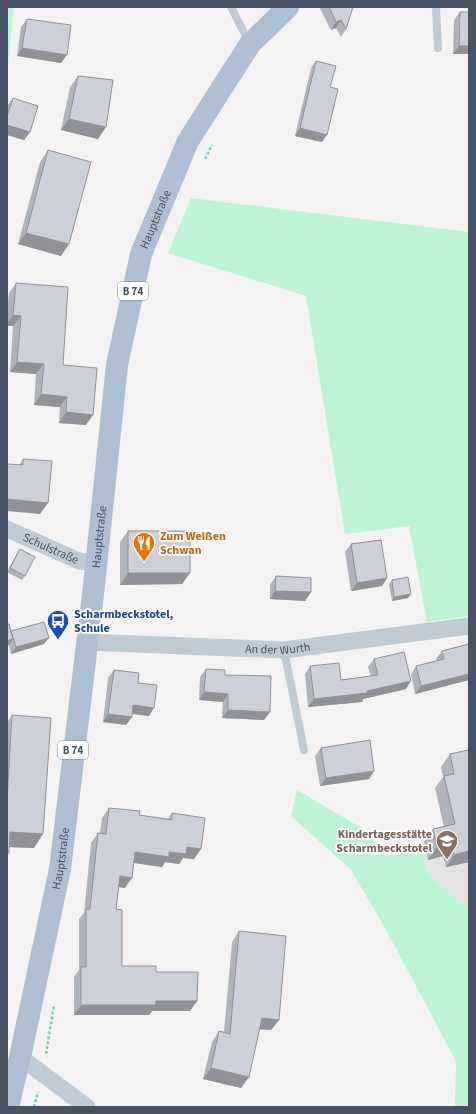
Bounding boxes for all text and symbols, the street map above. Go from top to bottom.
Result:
street label: Hauptstraße [136,187,176,252]
road number: B 74 [118,282,148,300]
street label: Hauptstraße [88,505,111,569]
place label: Zum Weißen Schwan [160,528,226,559]
street label: Schulstraße [20,529,81,569]
restaurant icon: Zum Weißen Schwan [131,530,157,563]
place label: Scharmbeckstotel, Schule [74,606,174,637]
bus stop icon: Scharmbeckstotel, Schule [45,608,71,641]
street label: An der Wurth [245,639,312,659]
road number: B 74 [58,741,88,759]
place label: Kindertagesstätte Scharmbeckstotel [336,826,433,857]
street label: Hauptstraße [48,827,74,891]
school or university icon: Kindertagesstätte Scharmbeckstotel [434,828,460,861]

